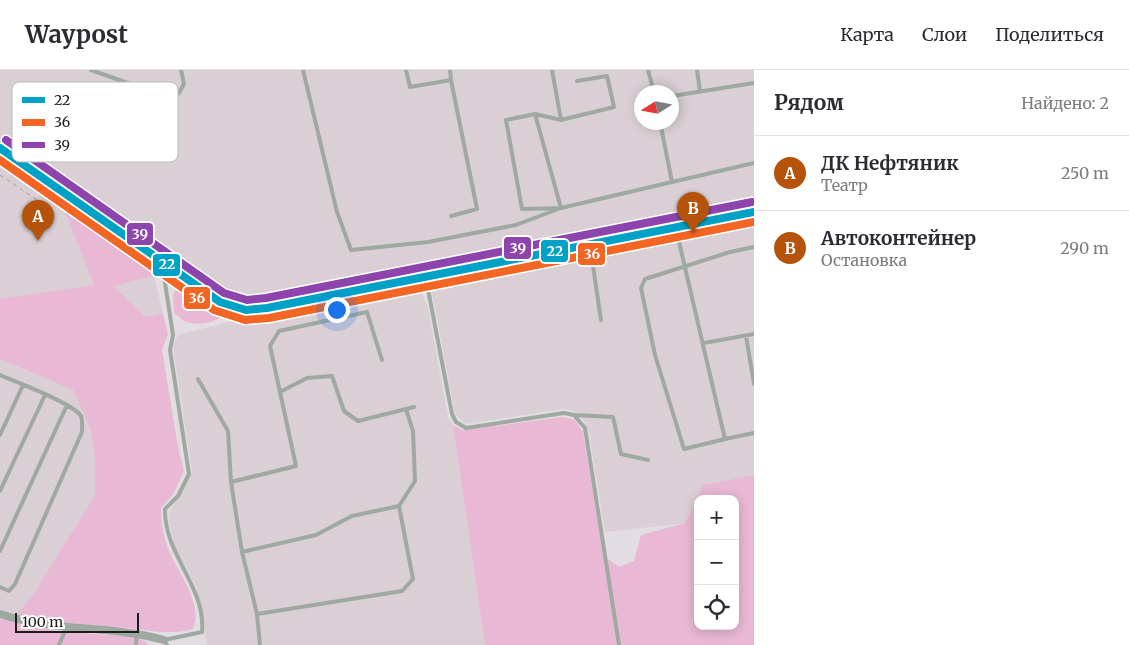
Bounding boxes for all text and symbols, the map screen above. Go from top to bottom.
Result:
text: Waypost [25,19,128,50]
text: Карта [840,23,894,46]
text: Слои [922,23,967,46]
text: Поделиться [995,23,1104,46]
legend [12,82,178,162]
north arrow [634,85,679,130]
text: Рядом [774,89,844,116]
text: 22 [54,91,70,109]
text: Найдено: 2 [1021,93,1109,113]
text: 36 [54,113,70,131]
text: 39 [54,136,70,154]
text: ДК Нефтяник [821,151,959,175]
text: A [784,163,796,183]
text: 250 m [1061,163,1109,183]
text: Театр [821,175,868,195]
pin: B [677,192,709,233]
pin: A [22,200,54,241]
line badge: 39 [126,222,154,246]
text: 39 [132,225,148,243]
text: Автоконтейнер [821,226,976,250]
line badge: 39 [503,236,532,260]
text: B [784,238,796,258]
text: 290 m [1060,238,1109,258]
text: 39 [510,239,526,257]
line badge: 22 [540,239,569,263]
text: 22 [547,242,563,260]
line badge: 36 [577,242,606,266]
text: 36 [584,245,601,263]
text: Остановка [821,250,907,270]
line badge: 22 [152,253,181,277]
text: 22 [159,255,175,273]
line badge: 36 [183,286,211,310]
text: 36 [189,289,206,307]
your location [324,297,350,323]
map controls [694,495,739,630]
button: + [694,495,739,540]
button: − [694,540,739,585]
button: locate [694,585,739,630]
scale bar [15,610,139,633]
text: 100 m [22,613,63,631]

